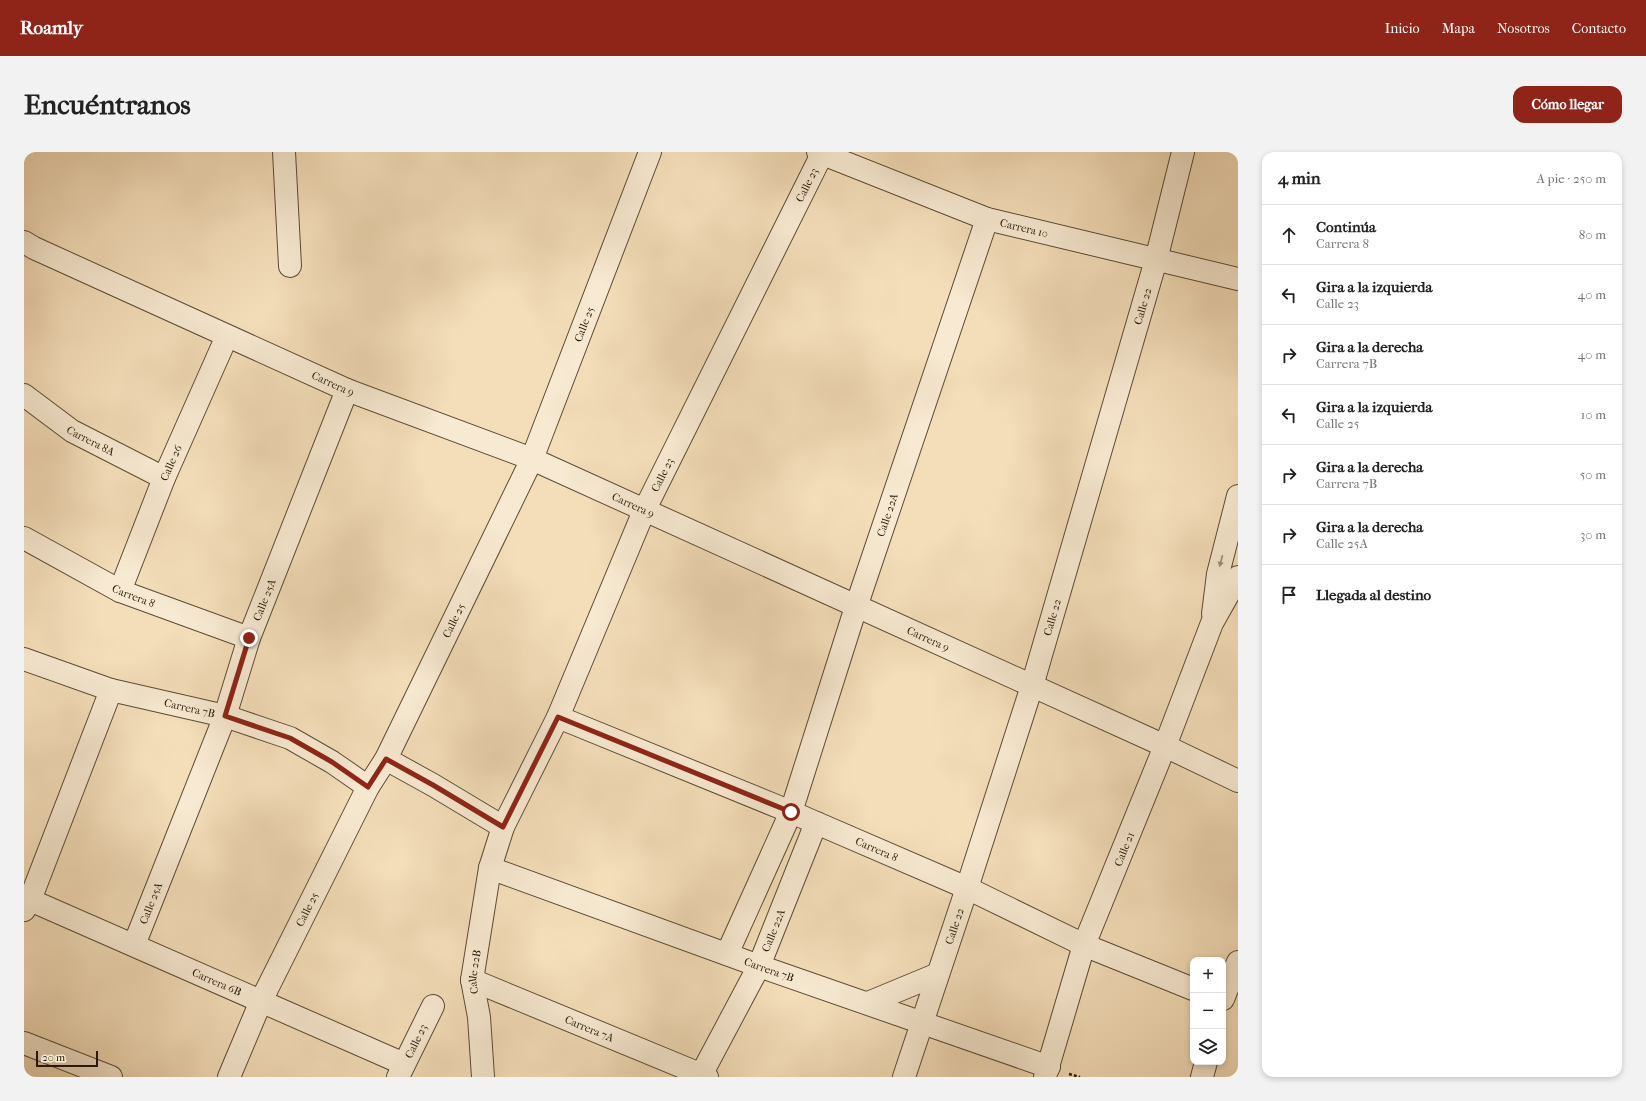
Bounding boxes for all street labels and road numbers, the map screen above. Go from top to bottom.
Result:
street label: Calle 23 [793,166,821,204]
street label: Carrera 10 [999,216,1050,240]
street label: Calle 22 [1132,286,1155,326]
street label: Calle 25 [572,305,597,344]
street label: Carrera 9 [310,369,356,399]
street label: Carrera 8A [64,423,117,459]
street label: Calle 26 [158,443,185,483]
street label: Calle 23 [649,456,677,494]
street label: Carrera 9 [610,490,657,521]
street label: Calle 22A [874,491,901,538]
street label: Calle 25A [250,576,279,623]
street label: Carrera 8 [109,582,157,610]
street label: Calle 22 [1041,597,1064,637]
street label: Calle 25 [440,601,468,640]
street label: Carrera 9 [905,624,952,655]
street label: Carrera 7B [163,696,216,721]
street label: Calle 21 [1112,830,1137,868]
street label: Carrera 8 [853,835,900,864]
street label: Calle 25A [137,880,166,926]
street label: Calle 25 [293,890,321,929]
street label: Calle 22 [943,906,967,946]
street label: Calle 22A [759,907,788,954]
street label: Calle 22B [466,949,484,995]
street label: Carrera 7B [742,955,796,985]
street label: Carrera 6B [190,966,243,999]
street label: Carrera 7A [563,1013,616,1045]
street label: Calle 23 [402,1022,430,1061]

